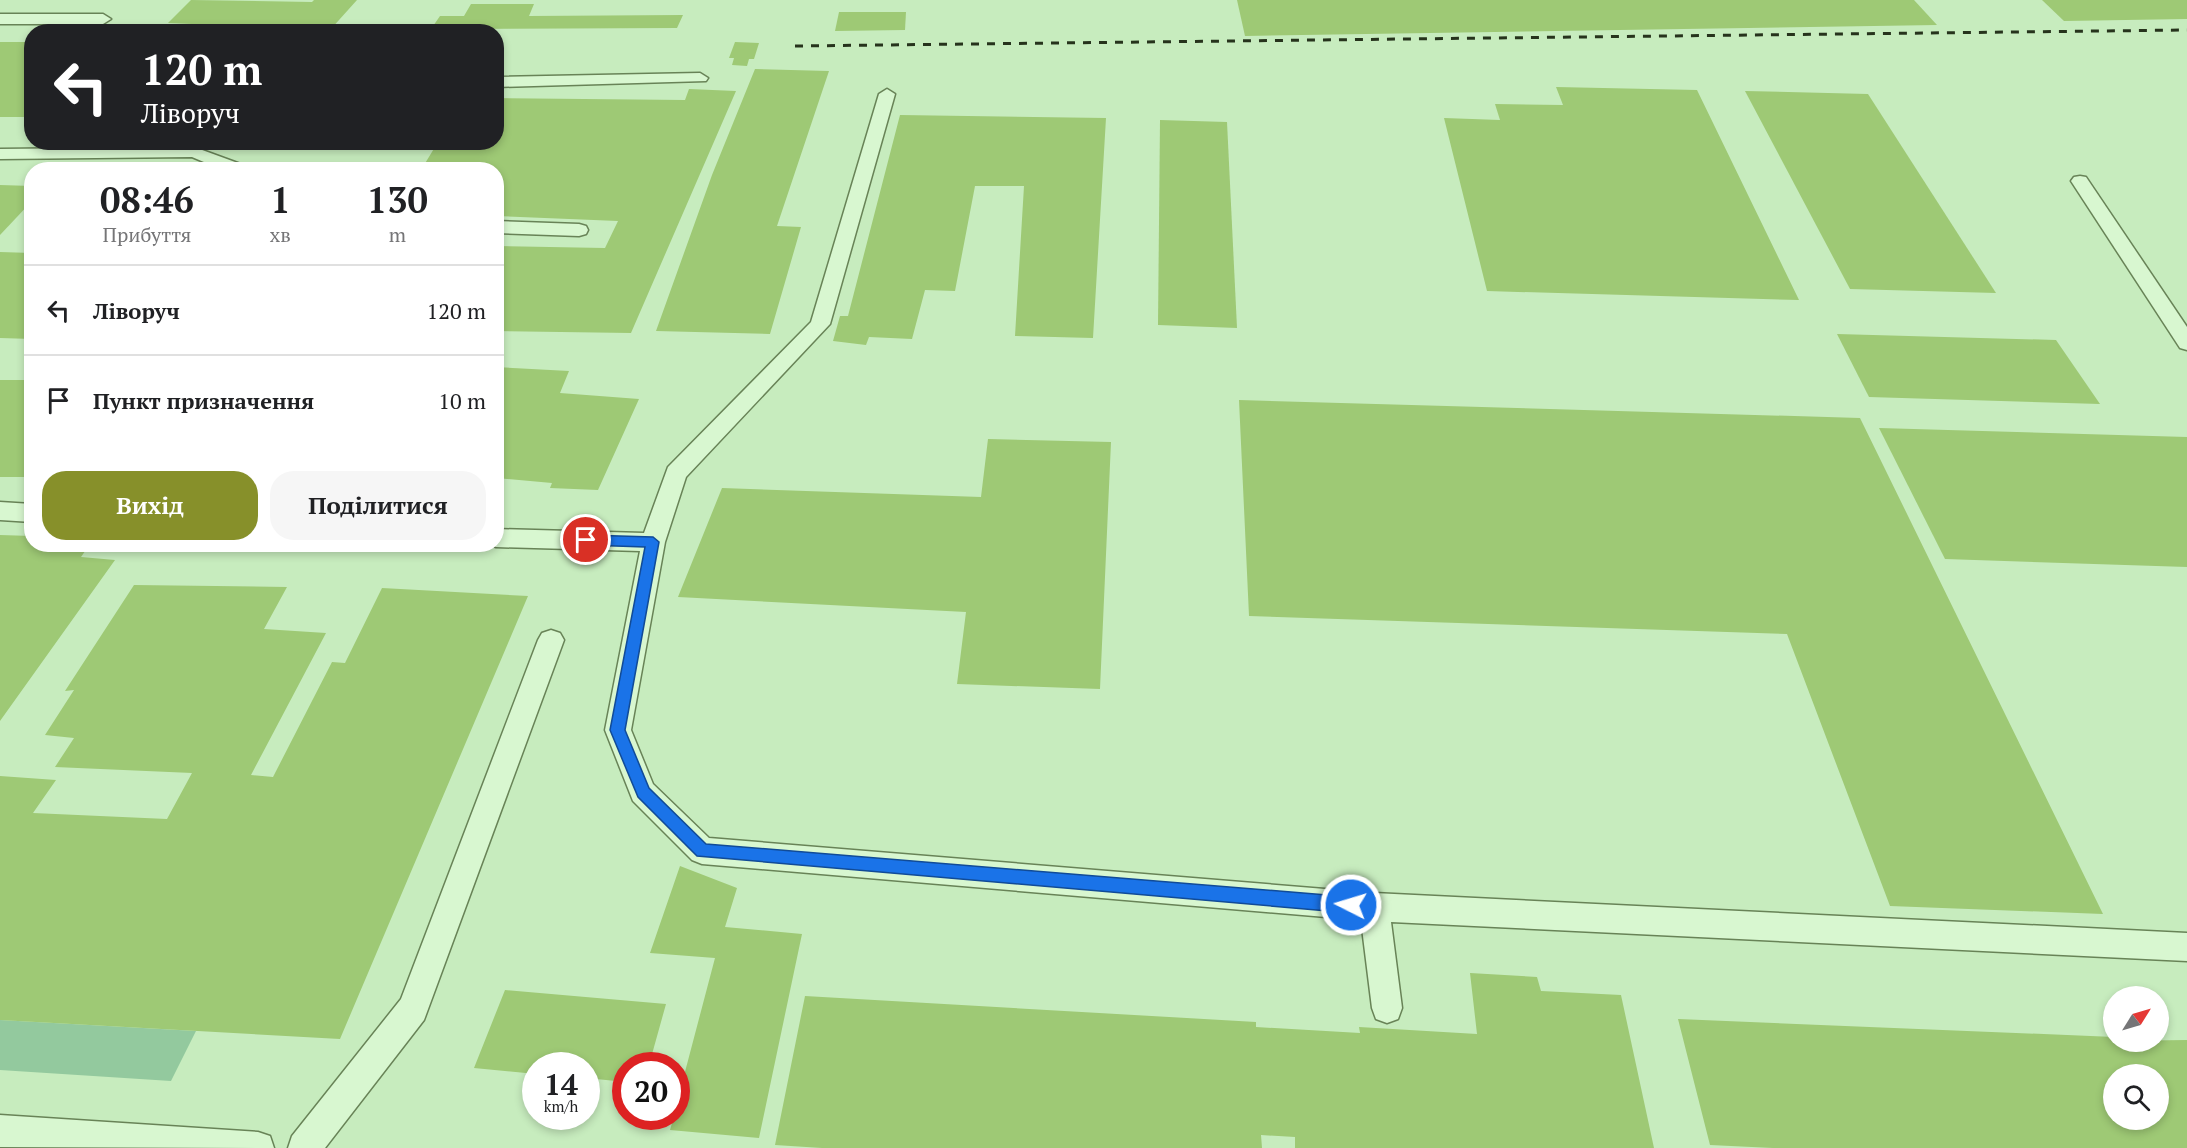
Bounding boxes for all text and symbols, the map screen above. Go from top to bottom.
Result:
text: 120 m [141,41,262,97]
icon: left [42,48,120,126]
text: Ліворуч [141,95,240,131]
text: 08:46 [100,176,194,223]
text: 1 [270,176,290,223]
text: 130 [367,176,428,223]
text: Прибуття [103,221,191,248]
text: хв [270,221,291,248]
text: m [389,221,406,248]
icon: left [42,294,75,327]
text: Ліворуч [93,296,180,325]
text: 120 m [426,296,486,325]
icon: arrive [42,384,75,417]
text: Пункт призначення [93,386,314,415]
text: 10 m [438,386,486,415]
button: Вихід [42,471,258,540]
button: Поділитися [270,471,486,540]
pin [560,514,611,565]
icon: arrive [569,523,602,556]
position arrow [1319,873,1383,937]
north arrow [2103,986,2169,1052]
map controls [2103,986,2169,1130]
speed limit sign: 20 [612,1052,690,1130]
text: 14 [544,1064,578,1104]
button: search [2103,1064,2169,1130]
text: km/h [544,1096,578,1116]

